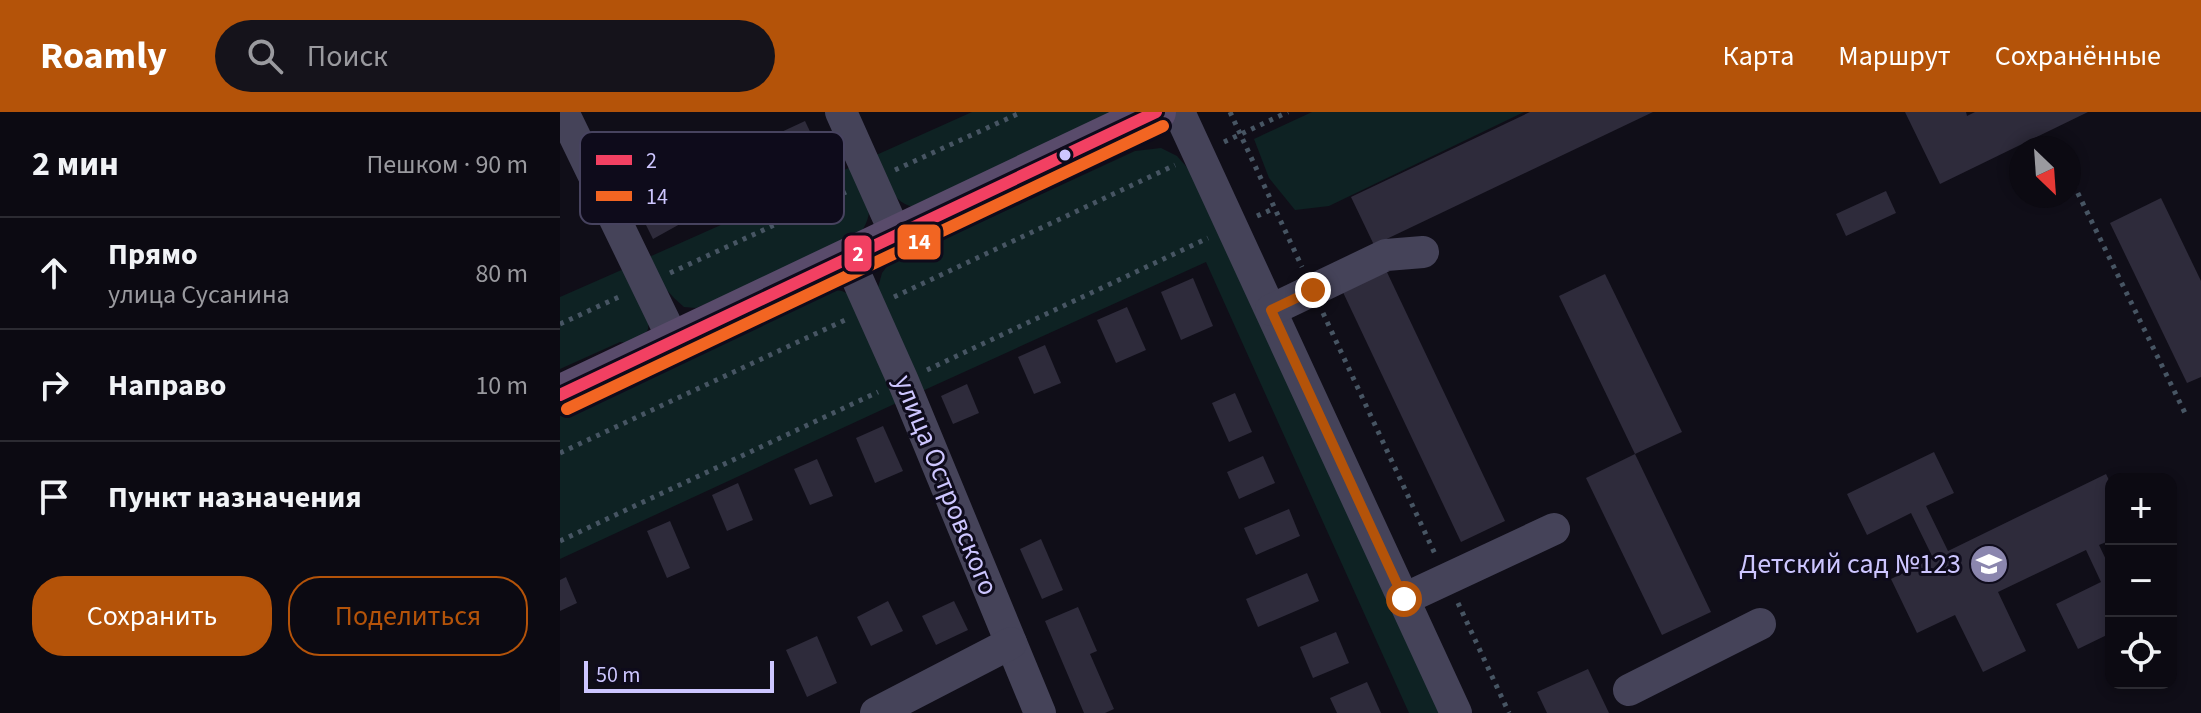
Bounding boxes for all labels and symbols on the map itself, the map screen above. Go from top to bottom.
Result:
legend [580,132,844,224]
north arrow [2009,136,2081,208]
text: 2 [646,145,657,177]
unlabelled marker [1057,147,1073,163]
text: 14 [646,181,668,213]
line badge: 14 [896,223,942,261]
text: 14 [907,226,931,258]
line badge: 2 [843,234,873,273]
text: 2 [852,238,864,270]
route end [1295,272,1331,308]
street label: улица Островского [883,369,1009,601]
school or university icon: Детский сад №123 [1968,543,2010,585]
place label: Детский сад №123 [1739,544,1961,584]
route start [1386,581,1422,617]
scale bar [584,657,774,693]

